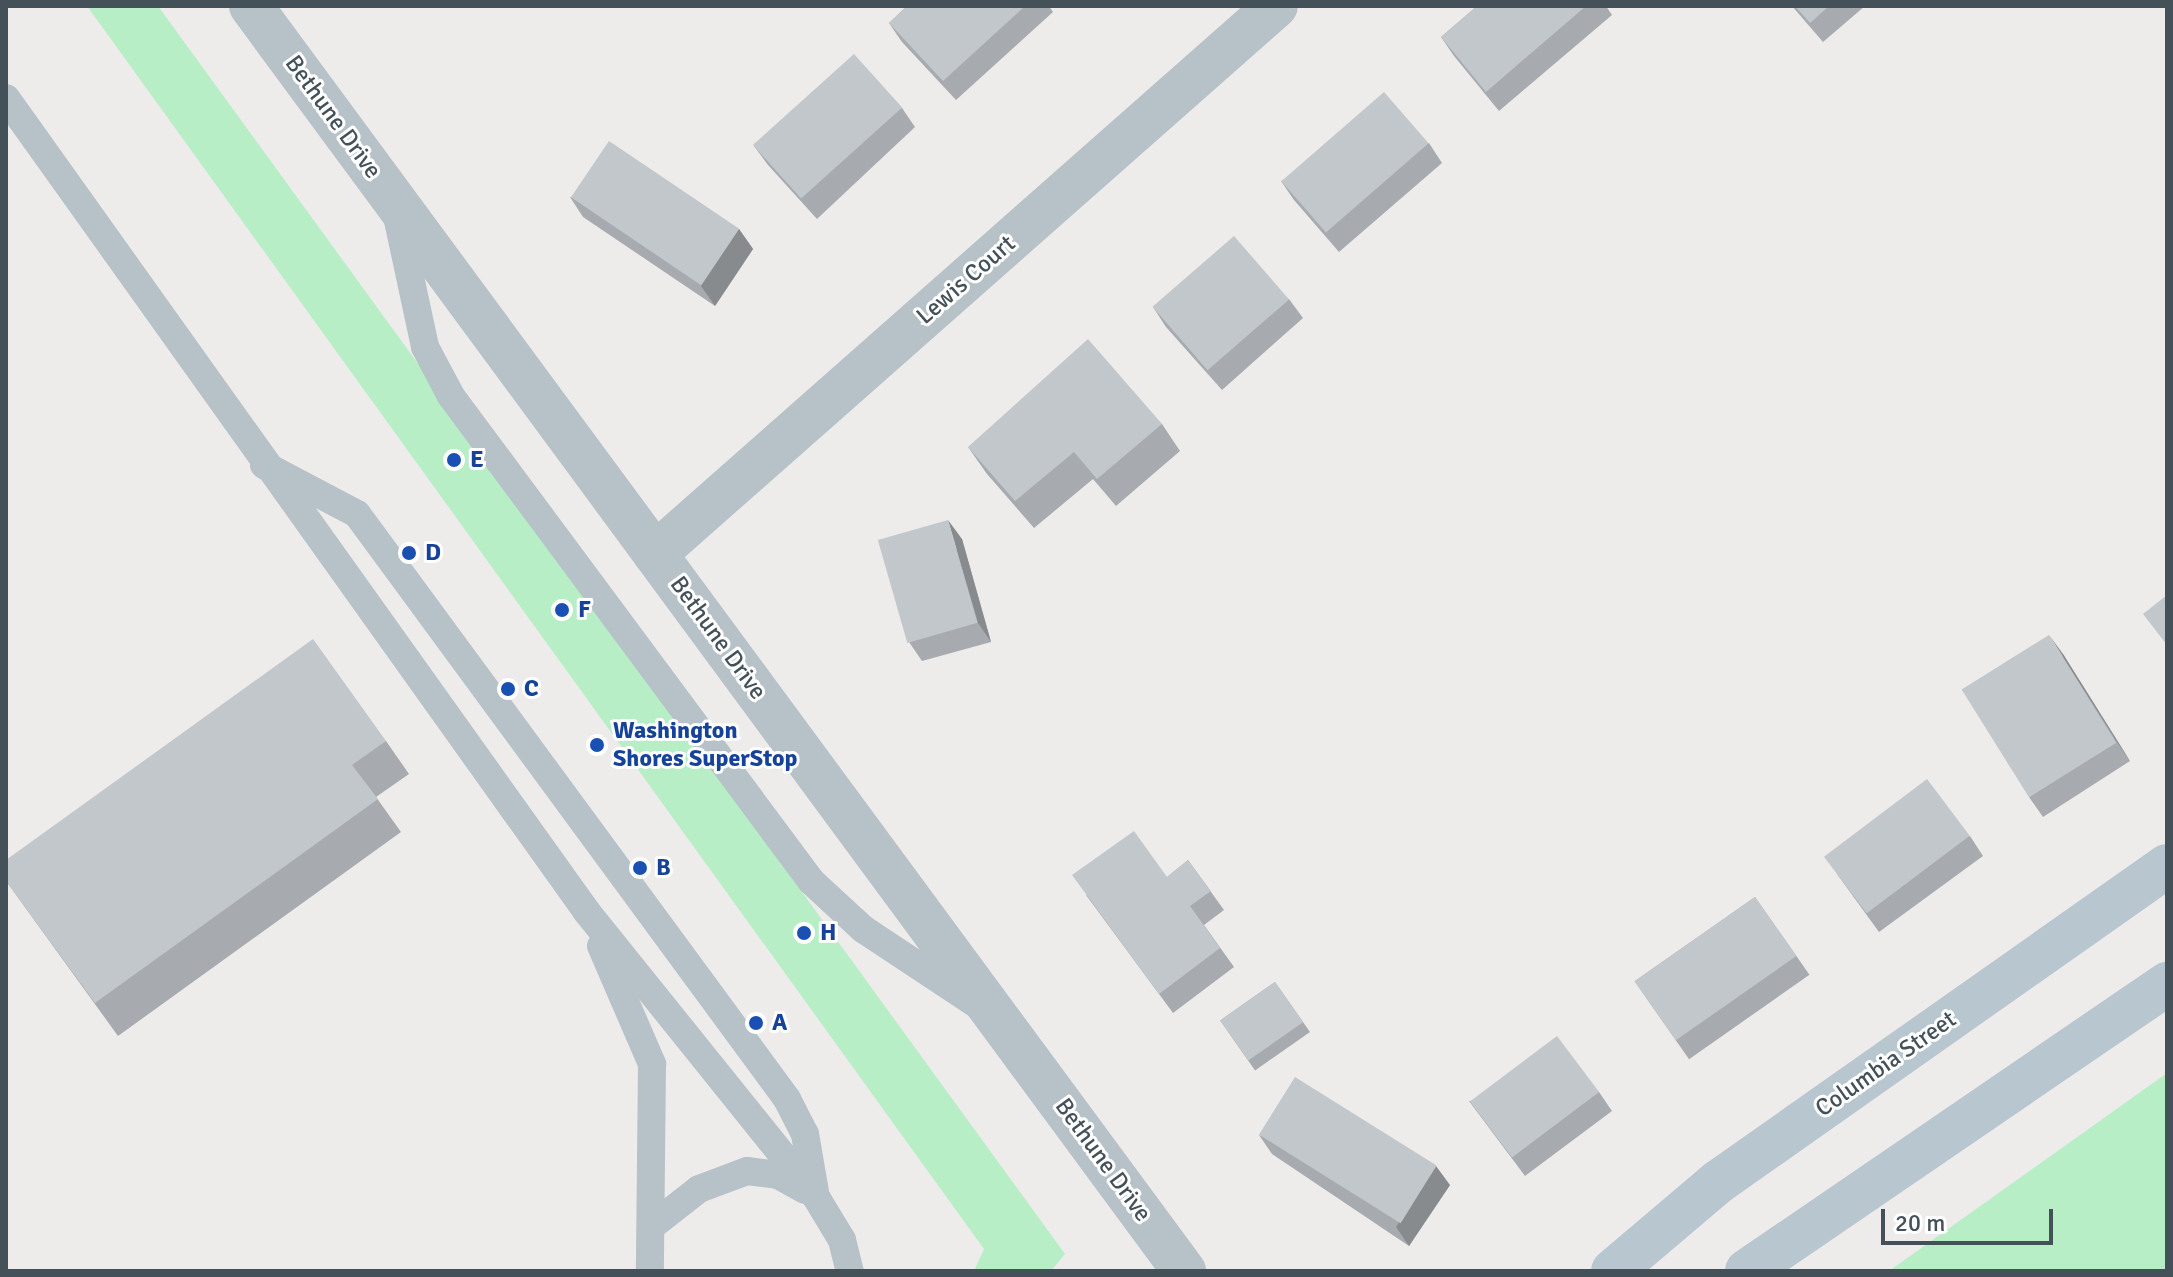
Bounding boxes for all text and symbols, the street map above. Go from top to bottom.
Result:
street label: Bethune Drive [279,50,387,184]
street label: Lewis Court [911,229,1021,331]
place label: E [470,446,484,474]
marker: E [445,451,463,469]
place label: D [425,539,441,567]
marker: D [400,544,418,562]
street label: Bethune Drive [664,571,772,705]
place label: F [578,596,591,624]
marker: F [553,601,571,619]
place label: C [524,675,539,703]
marker: C [499,680,517,698]
place label: Washington Shores SuperStop [613,717,797,773]
marker: Washington Shores SuperStop [588,736,606,754]
place label: B [656,854,671,882]
marker: B [631,859,649,877]
place label: H [820,919,836,947]
marker: H [795,924,813,942]
street label: Columbia Street [1810,1005,1962,1123]
place label: A [772,1009,787,1037]
marker: A [747,1014,765,1032]
street label: Bethune Drive [1049,1093,1157,1227]
scale bar [1885,1193,2057,1243]
text: 20 m [1895,1208,1945,1238]

